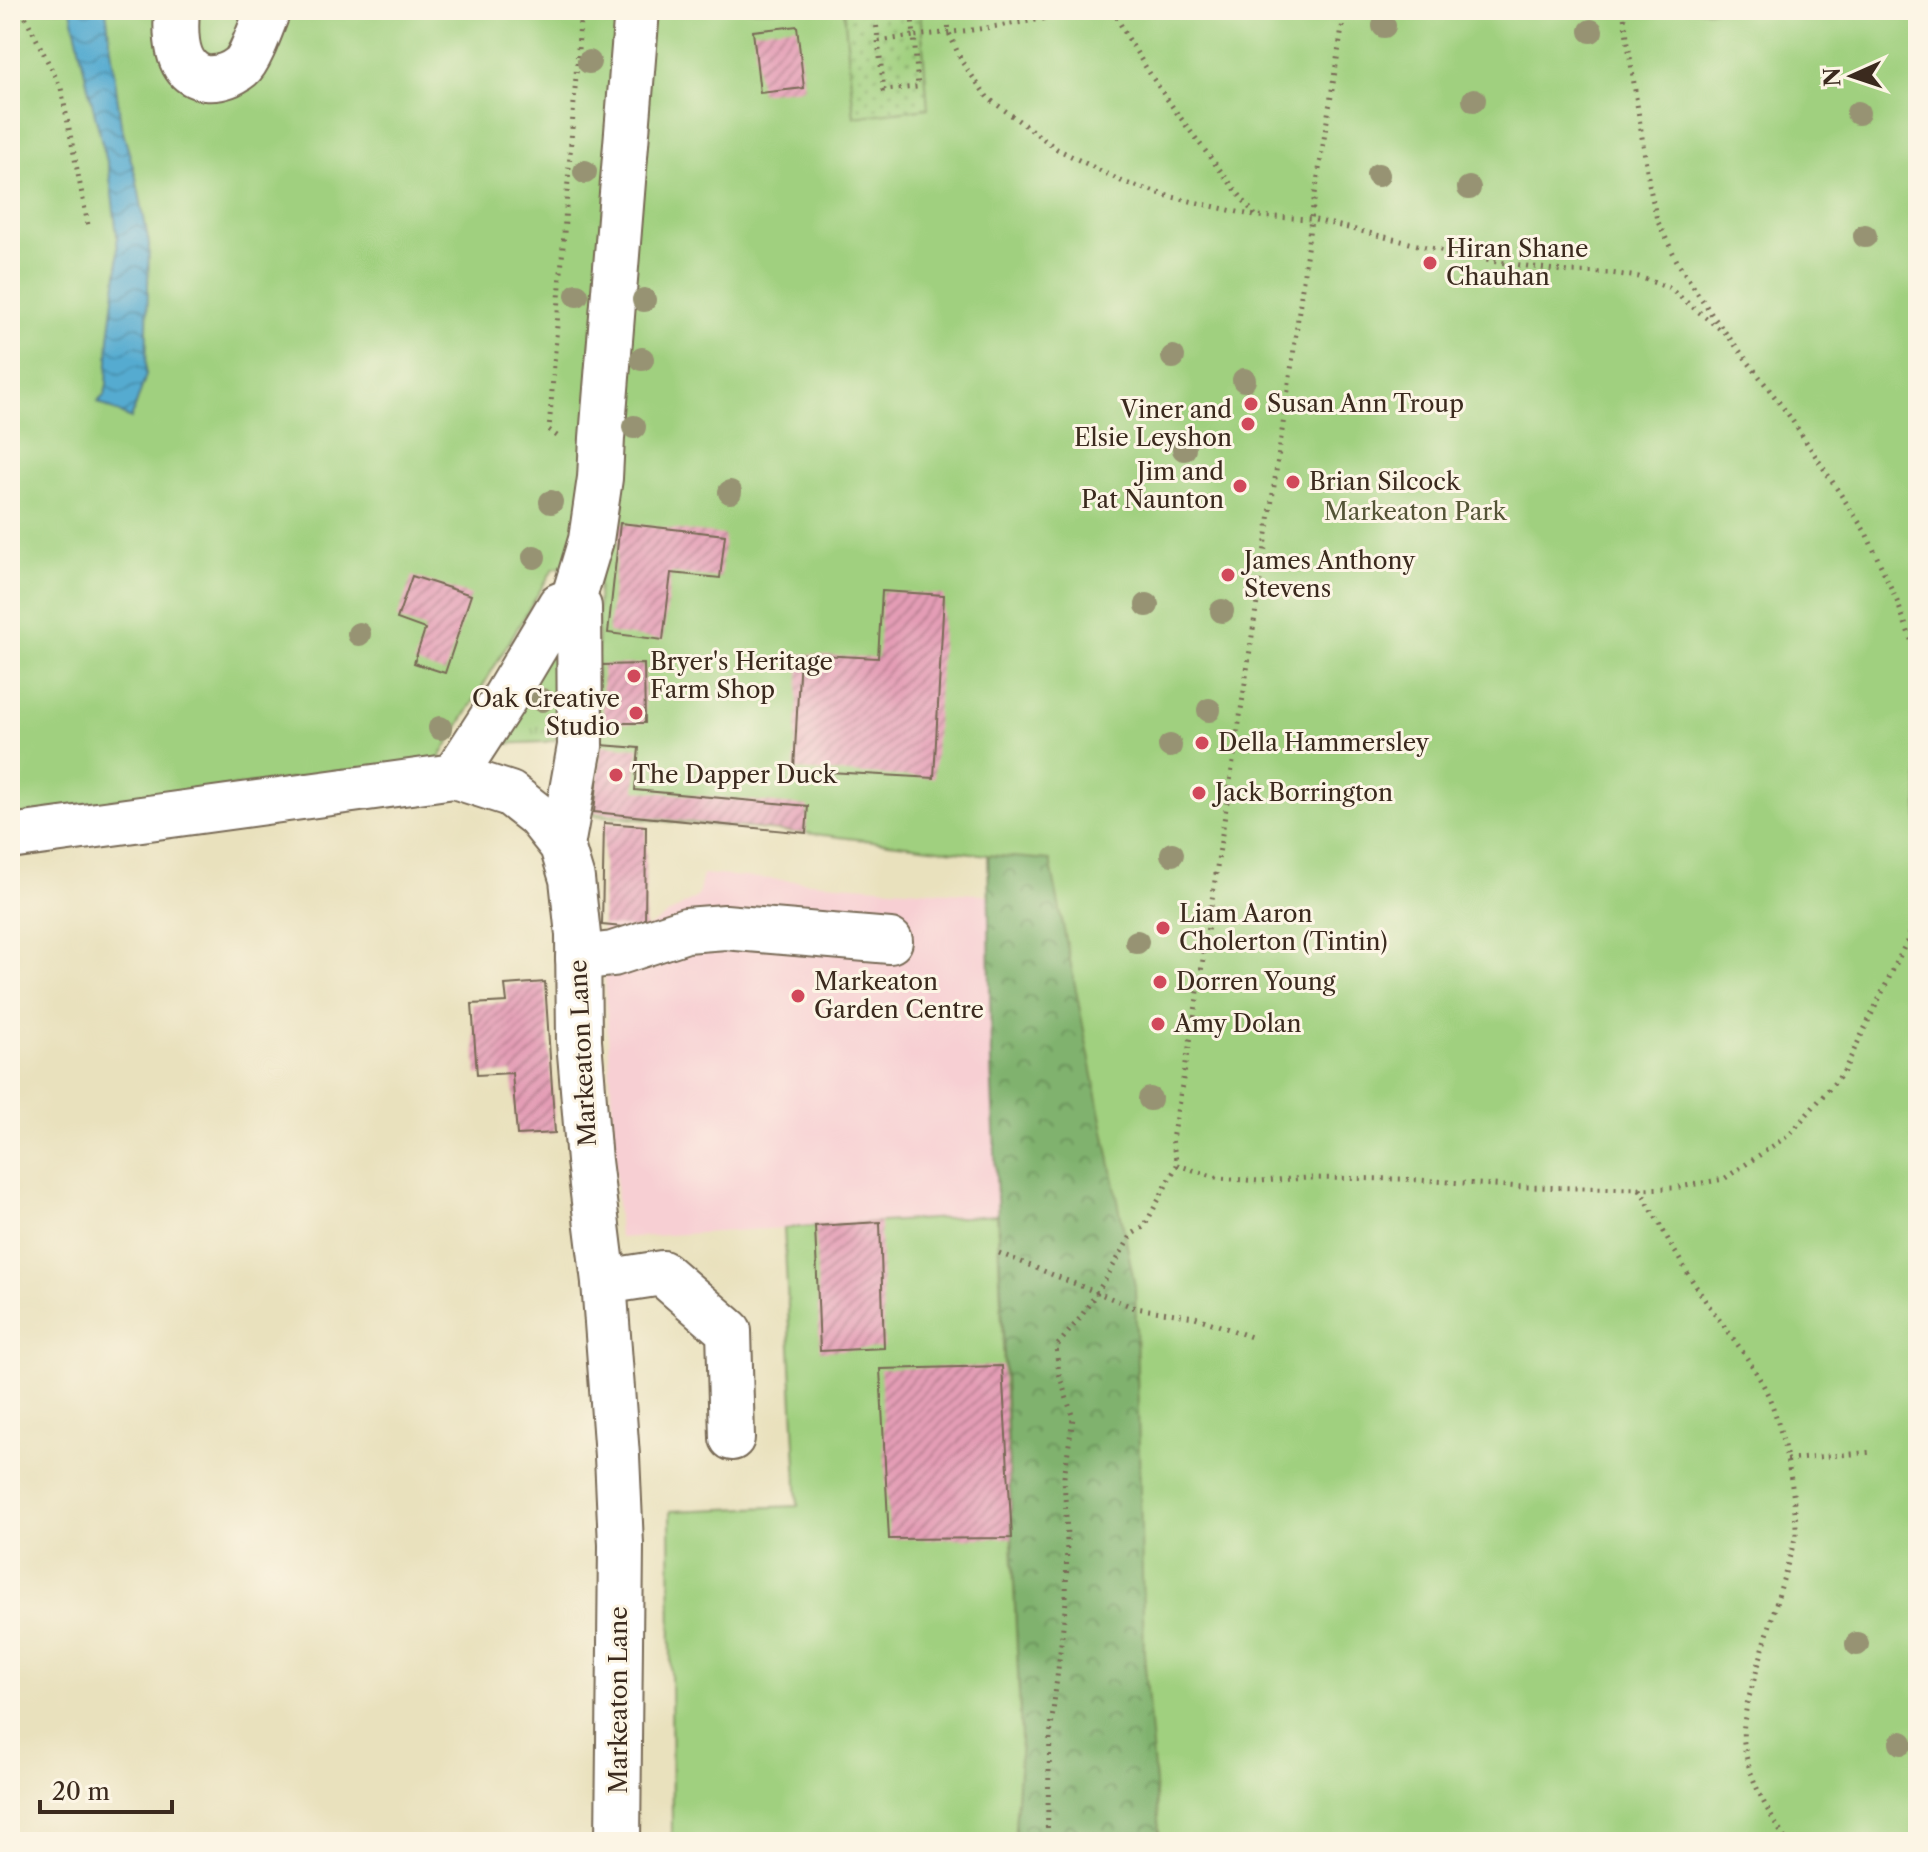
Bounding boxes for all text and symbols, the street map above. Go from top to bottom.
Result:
north arrow [1812,36,1892,116]
text: N [1819,67,1847,87]
place label: Hiran Shane Chauhan [1446,234,1588,291]
marker: Hiran Shane Chauhan [1421,254,1439,272]
place label: Susan Ann Troup [1267,389,1464,418]
place label: Viner and Elsie Leyshon [1074,395,1232,452]
marker: Susan Ann Troup [1242,395,1260,413]
marker: Viner and Elsie Leyshon [1239,415,1257,433]
place label: Jim and Pat Naunton [1081,457,1224,514]
place label: Brian Silcock [1309,467,1461,496]
marker: Brian Silcock [1284,473,1302,491]
marker: Jim and Pat Naunton [1231,477,1249,495]
park label: Markeaton Park [1324,497,1507,526]
place label: James Anthony Stevens [1240,546,1416,603]
marker: James Anthony Stevens [1219,566,1237,584]
place label: Bryer's Heritage Farm Shop [650,647,833,704]
marker: Bryer's Heritage Farm Shop [625,667,643,685]
place label: Oak Creative Studio [472,684,620,741]
marker: Oak Creative Studio [627,704,645,722]
place label: Della Hammersley [1218,728,1430,757]
marker: Della Hammersley [1193,734,1211,752]
place label: The Dapper Duck [632,760,838,789]
marker: The Dapper Duck [607,766,625,784]
place label: Jack Borrington [1211,778,1393,807]
marker: Jack Borrington [1190,784,1208,802]
place label: Liam Aaron Cholerton (Tintin) [1179,899,1388,956]
marker: Liam Aaron Cholerton (Tintin) [1154,919,1172,937]
street label: Markeaton Lane [563,959,602,1147]
place label: Markeaton Garden Centre [814,967,984,1024]
place label: Dorren Young [1176,967,1336,996]
marker: Dorren Young [1151,973,1169,991]
marker: Markeaton Garden Centre [789,987,807,1005]
place label: Amy Dolan [1173,1009,1302,1038]
marker: Amy Dolan [1149,1015,1167,1033]
street label: Markeaton Lane [604,1606,633,1794]
scale bar [40,1764,172,1814]
text: 20 m [52,1777,110,1806]

